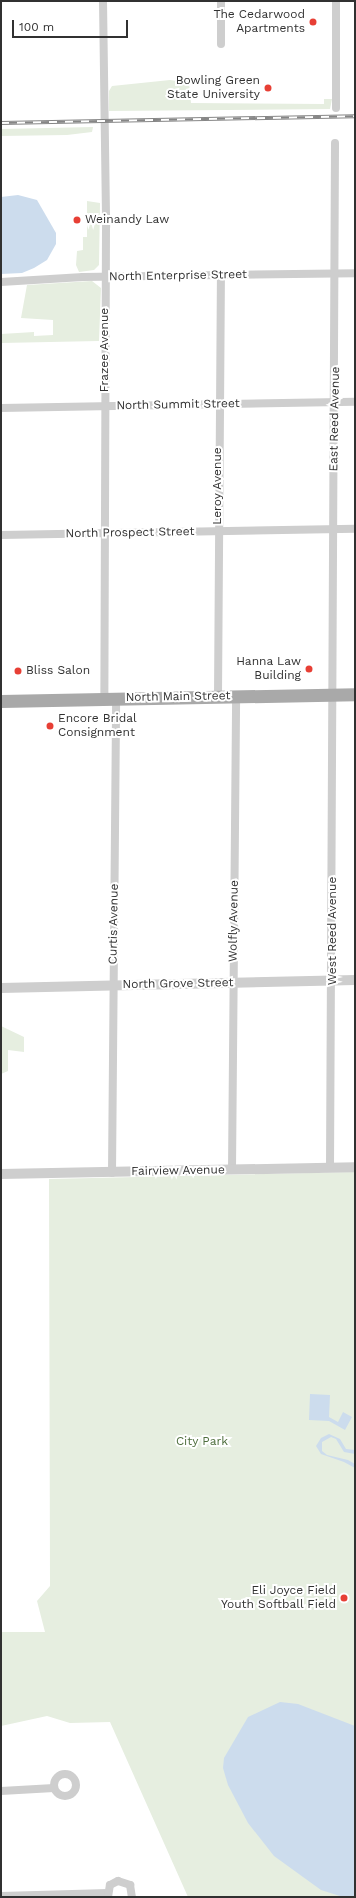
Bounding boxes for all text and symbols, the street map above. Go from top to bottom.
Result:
place label: The Cedarwood Apartments [213,8,305,36]
scale bar [14,12,130,38]
marker: The Cedarwood Apartments [308,17,318,27]
text: 100 m [19,20,54,34]
place label: Bowling Green State University [167,74,260,102]
marker: Bowling Green State University [263,83,273,93]
place label: Weinandy Law [85,213,170,227]
marker: Weinandy Law [72,215,82,225]
street label: North Enterprise Street [109,268,247,284]
street label: Frazee Avenue [98,307,112,393]
street label: East Reed Avenue [327,366,343,472]
street label: North Summit Street [116,397,240,413]
street label: Leroy Avenue [211,447,225,525]
street label: North Prospect Street [65,525,195,541]
place label: Hanna Law Building [236,655,301,683]
place label: Bliss Salon [26,664,90,678]
marker: Hanna Law Building [304,664,314,674]
marker: Bliss Salon [13,666,23,676]
street label: North Main Street [125,689,231,705]
place label: Encore Bridal Consignment [58,712,137,740]
marker: Encore Bridal Consignment [45,721,55,731]
street label: West Reed Avenue [326,876,340,986]
street label: Wolfly Avenue [226,879,242,963]
street label: Curtis Avenue [106,883,122,965]
street label: North Grove Street [122,976,234,992]
street label: Fairview Avenue [131,1163,225,1179]
park label: City Park [176,1435,228,1449]
place label: Eli Joyce Field Youth Softball Field [221,1584,336,1612]
marker: Eli Joyce Field Youth Softball Field [339,1593,349,1603]

